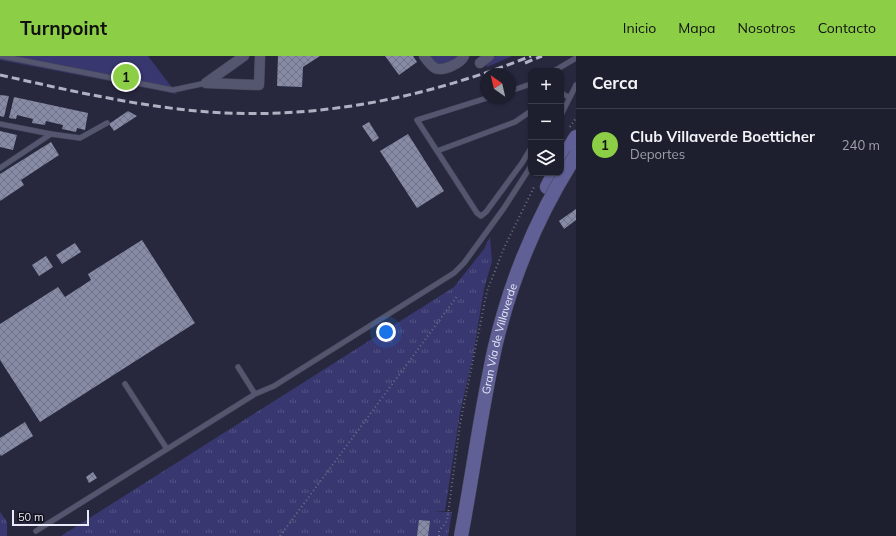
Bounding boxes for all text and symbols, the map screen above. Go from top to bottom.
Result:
text: Turnpoint [20,16,107,40]
text: Inicio [623,19,656,37]
text: Mapa [678,19,716,37]
text: Nosotros [738,19,796,37]
text: Contacto [818,19,876,37]
pin: 1 [113,62,139,92]
north arrow [480,68,516,104]
map controls [528,68,564,176]
button: + [528,68,564,104]
text: Cerca [592,72,638,93]
button: − [528,104,564,140]
text: Club Villaverde Boetticher [630,127,815,146]
text: 1 [601,137,609,153]
text: 240 m [842,137,880,153]
button: layers [528,140,564,176]
text: Deportes [630,146,685,162]
street label: Gran Vía de Villaverde [479,282,520,395]
your location [376,322,396,342]
scale bar [12,508,89,527]
text: 50 m [18,510,44,524]

